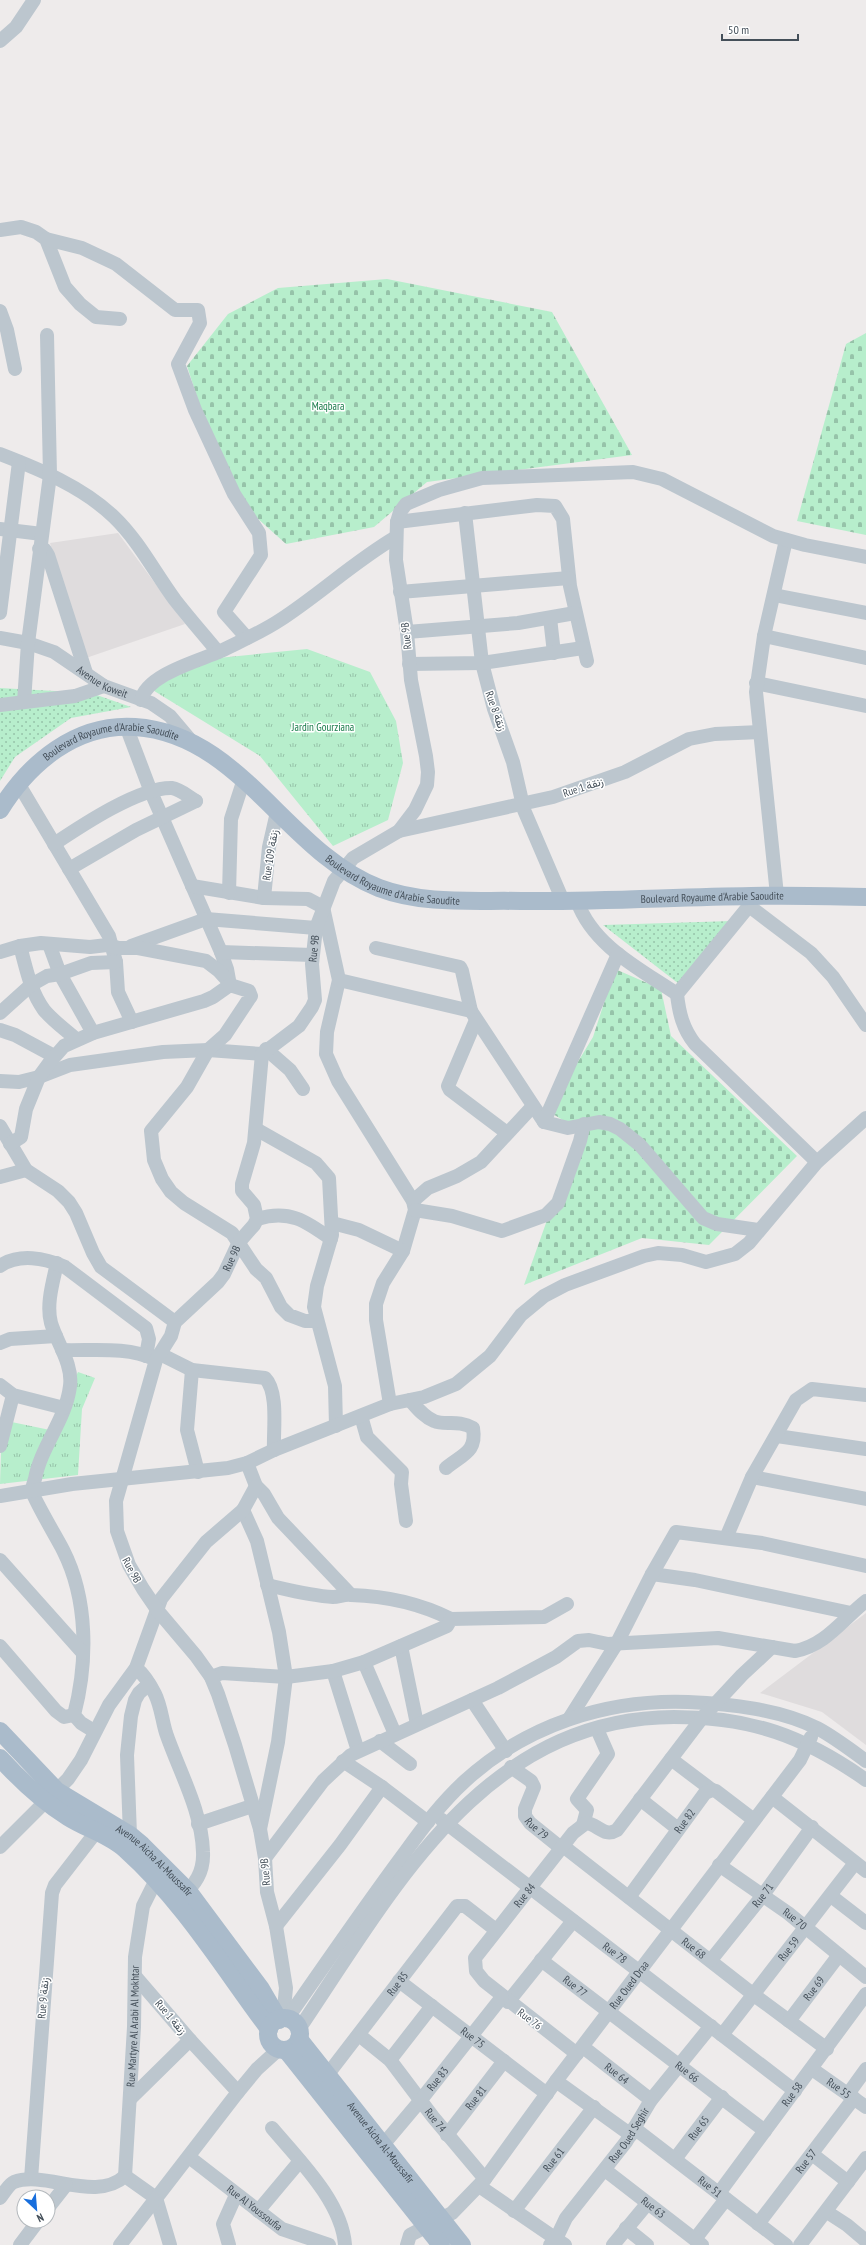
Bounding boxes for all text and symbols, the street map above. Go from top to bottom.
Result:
scale bar [722,16,798,42]
text: 50 m [728,22,749,37]
park label: Maqbara [312,399,344,413]
street label: Rue 9B [398,622,414,650]
street label: Avenue Koweit [74,662,130,701]
street label: Rue 8 زنقة [482,689,510,733]
street label: Boulevard Royaume d'Arabie Saoudite [40,720,182,764]
park label: Jardin Gourziana [291,720,354,734]
street label: Rue 1 زنقة [561,774,605,800]
street label: Rue 109 زنقة [259,828,281,882]
street label: Boulevard Royaume d'Arabie Saoudite [323,852,460,908]
street label: Boulevard Royaume d'Arabie Saoudite [641,889,784,906]
street label: Rue 9B [305,934,322,963]
street label: Rue 9B [219,1243,243,1274]
street label: Rue 9B [119,1555,145,1585]
street label: Rue 82 [671,1806,698,1836]
street label: Rue 79 [521,1815,552,1842]
street label: Avenue Aicha Al-Moussafir [114,1821,196,1899]
street label: Rue 9B [257,1858,273,1886]
street label: Rue 84 [511,1880,538,1910]
street label: Rue 71 [749,1880,776,1910]
street label: Rue 70 [780,1905,810,1933]
street label: Rue 68 [679,1934,709,1962]
street label: Rue 59 [775,1934,802,1964]
street label: Rue 78 [600,1939,630,1967]
street label: Rue Oued Draa [606,1958,652,2012]
street label: Rue Martyre Al Arabi Al Mokhtar [123,1965,142,2087]
street label: Rue 85 [384,1969,411,1998]
street label: Rue 77 [560,1972,590,2000]
street label: Rue 69 [800,1973,827,2003]
street label: Rue 9 زنقة [34,1976,52,2019]
street label: Rue 1 زنقة [152,1997,190,2038]
street label: Rue 76 [515,2005,545,2033]
street label: Rue 75 [458,2024,488,2051]
street label: Rue 66 [672,2058,702,2085]
street label: Rue 64 [602,2060,632,2087]
street label: Rue 83 [424,2064,451,2094]
street label: Rue 55 [824,2075,854,2101]
street label: Rue 58 [778,2079,806,2109]
street label: Rue 81 [462,2083,489,2113]
street label: Avenue Aicha Al-Moussafir [344,2099,417,2186]
street label: Rue 74 [422,2105,450,2135]
street label: Rue Oued Seghir [605,2105,652,2165]
street label: Rue 65 [685,2113,712,2143]
street label: Rue 61 [540,2145,567,2174]
street label: Rue 57 [792,2146,820,2176]
street label: Rue 51 [695,2173,725,2200]
street label: Rue Al Youssoufia [224,2182,285,2234]
north arrow [16,2189,56,2229]
street label: Rue 63 [638,2194,668,2221]
text: N [35,2210,46,2226]

